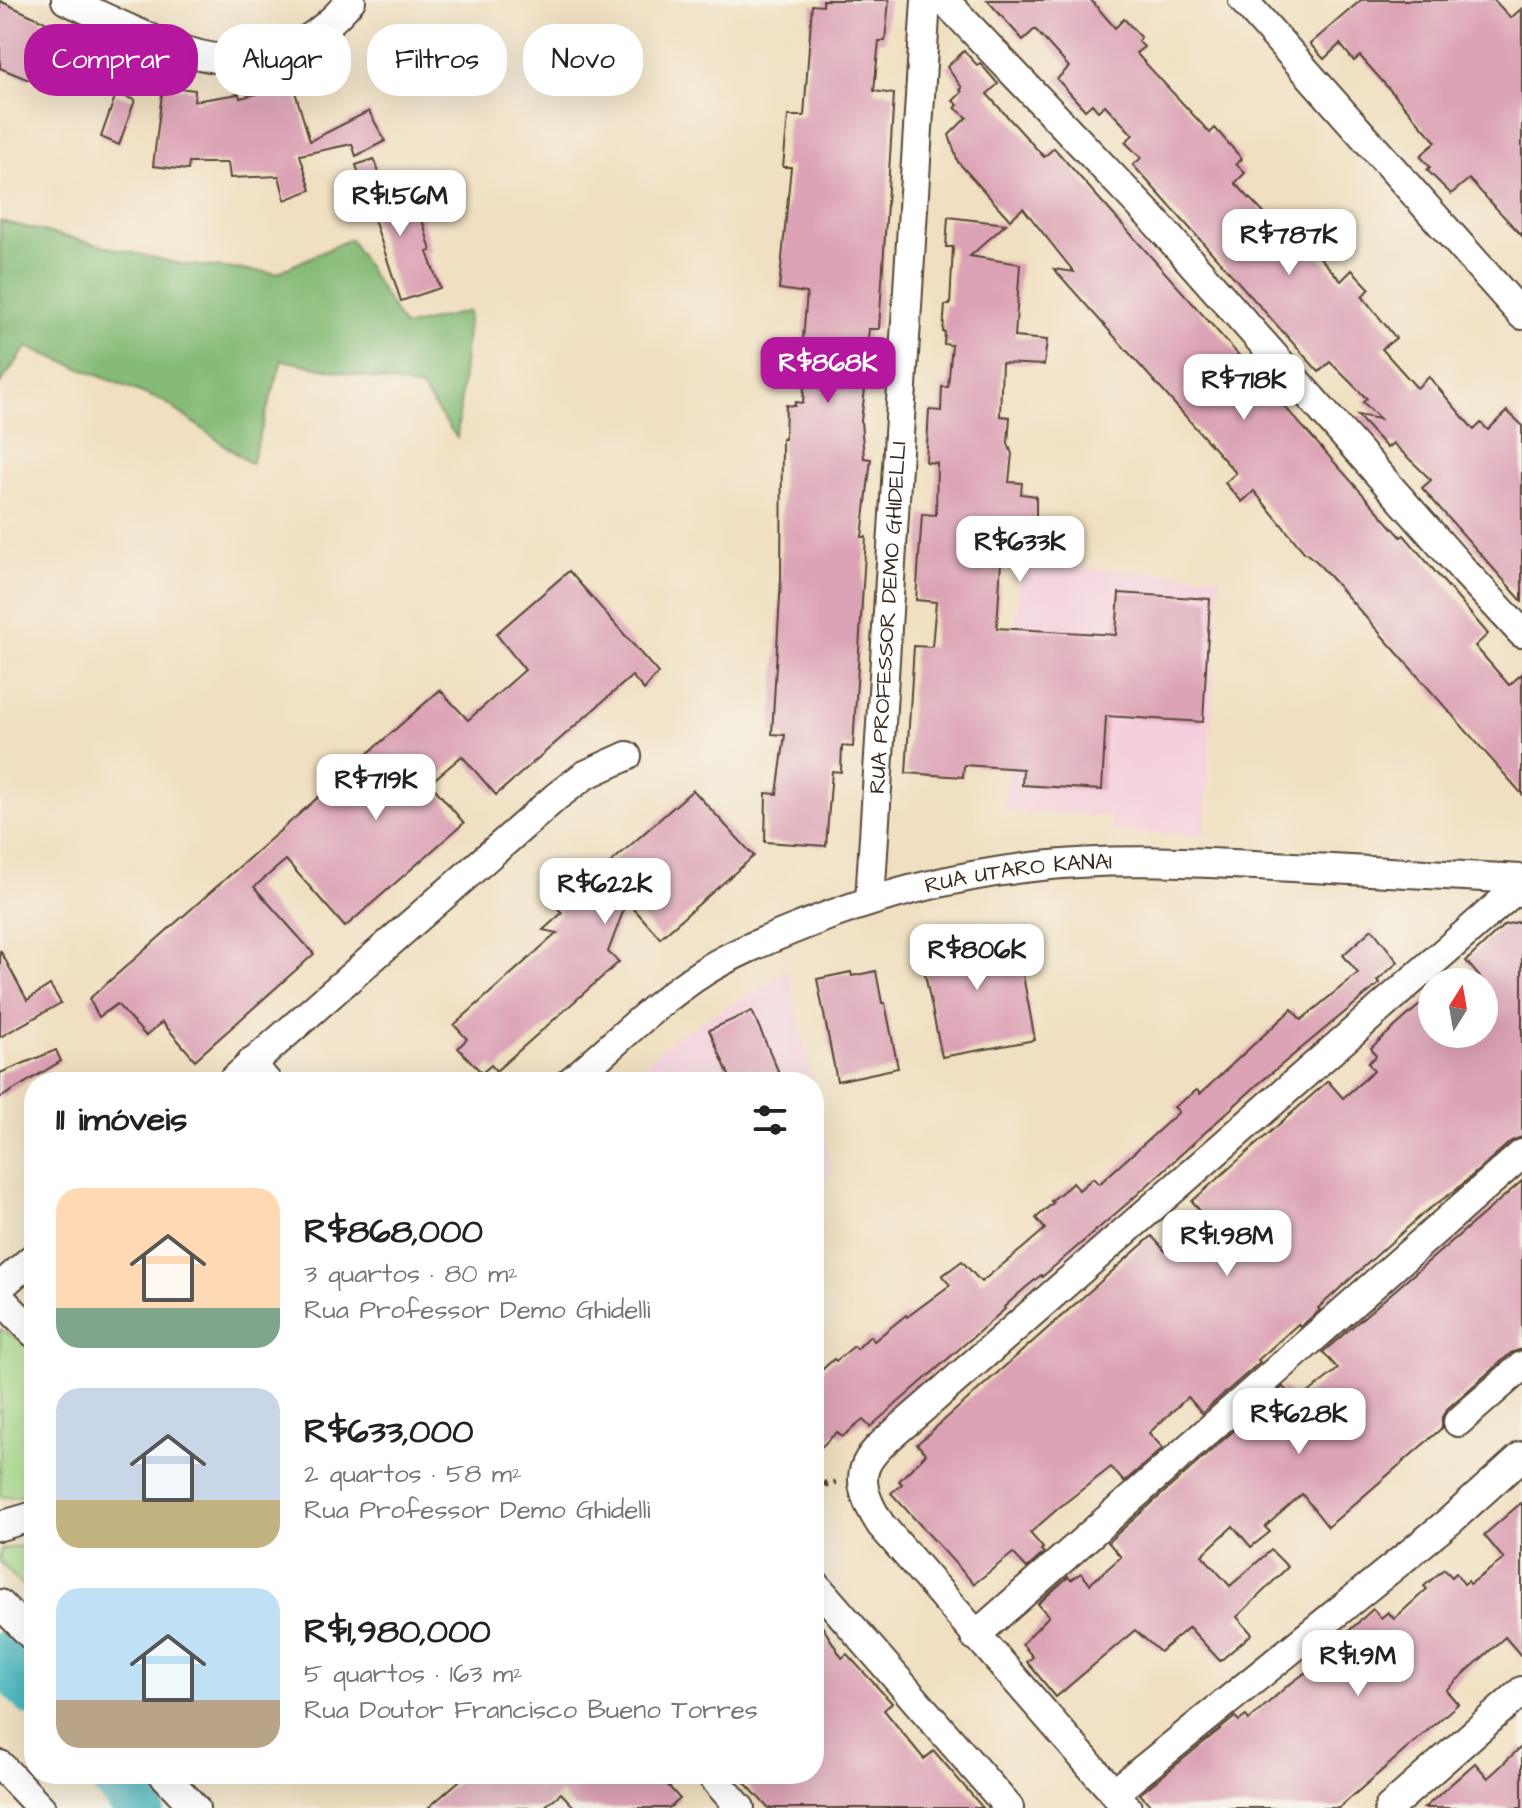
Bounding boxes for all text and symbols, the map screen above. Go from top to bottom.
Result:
chip: Comprar [24,24,198,96]
chip: Alugar [214,24,351,96]
chip: Filtros [367,24,507,96]
chip: Novo [523,24,643,96]
pin: R$1.56M [326,170,474,238]
text: R$1.56M [352,178,448,214]
pin: R$787K [1224,209,1354,277]
text: R$787K [1240,217,1338,253]
pin: R$868K [763,337,893,405]
text: R$868K [779,345,877,381]
pin: R$718K [1179,354,1309,422]
text: R$718K [1202,362,1286,398]
street label: RUA PROFESSOR DEMO GHIDELLI [861,440,914,795]
pin: R$633K [955,516,1085,584]
text: R$633K [974,524,1066,560]
pin: R$719K [311,754,441,822]
text: R$719K [335,762,417,798]
street label: RUA UTARO KANAI [921,846,1112,901]
pin: R$622K [540,858,670,926]
text: R$622K [558,866,652,902]
pin: R$806K [912,924,1042,992]
text: R$806K [928,932,1026,968]
north arrow [1418,968,1498,1048]
map controls [1418,968,1498,1048]
text: 11 imóveis [56,1096,187,1144]
icon: filters [748,1098,792,1142]
text: R$868,000 [304,1208,483,1256]
pin: R$1.98M [1153,1210,1301,1278]
text: R$1.98M [1180,1218,1274,1254]
icon: home [120,1220,216,1316]
text: 3 quartos · 80 m² [304,1256,518,1292]
text: Rua Professor Demo Ghidelli [304,1292,650,1328]
pin: R$628K [1234,1388,1364,1456]
text: R$628K [1251,1396,1347,1432]
text: R$633,000 [304,1408,473,1456]
icon: home [120,1420,216,1516]
text: 2 quartos · 58 m² [304,1456,522,1492]
text: Rua Professor Demo Ghidelli [304,1492,650,1528]
text: R$1,980,000 [304,1608,491,1656]
icon: home [120,1620,216,1716]
pin: R$1.9M [1293,1630,1423,1698]
text: R$1.9M [1320,1638,1396,1674]
text: 5 quartos · 163 m² [304,1656,523,1692]
text: Rua Doutor Francisco Bueno Torres [304,1692,758,1728]

